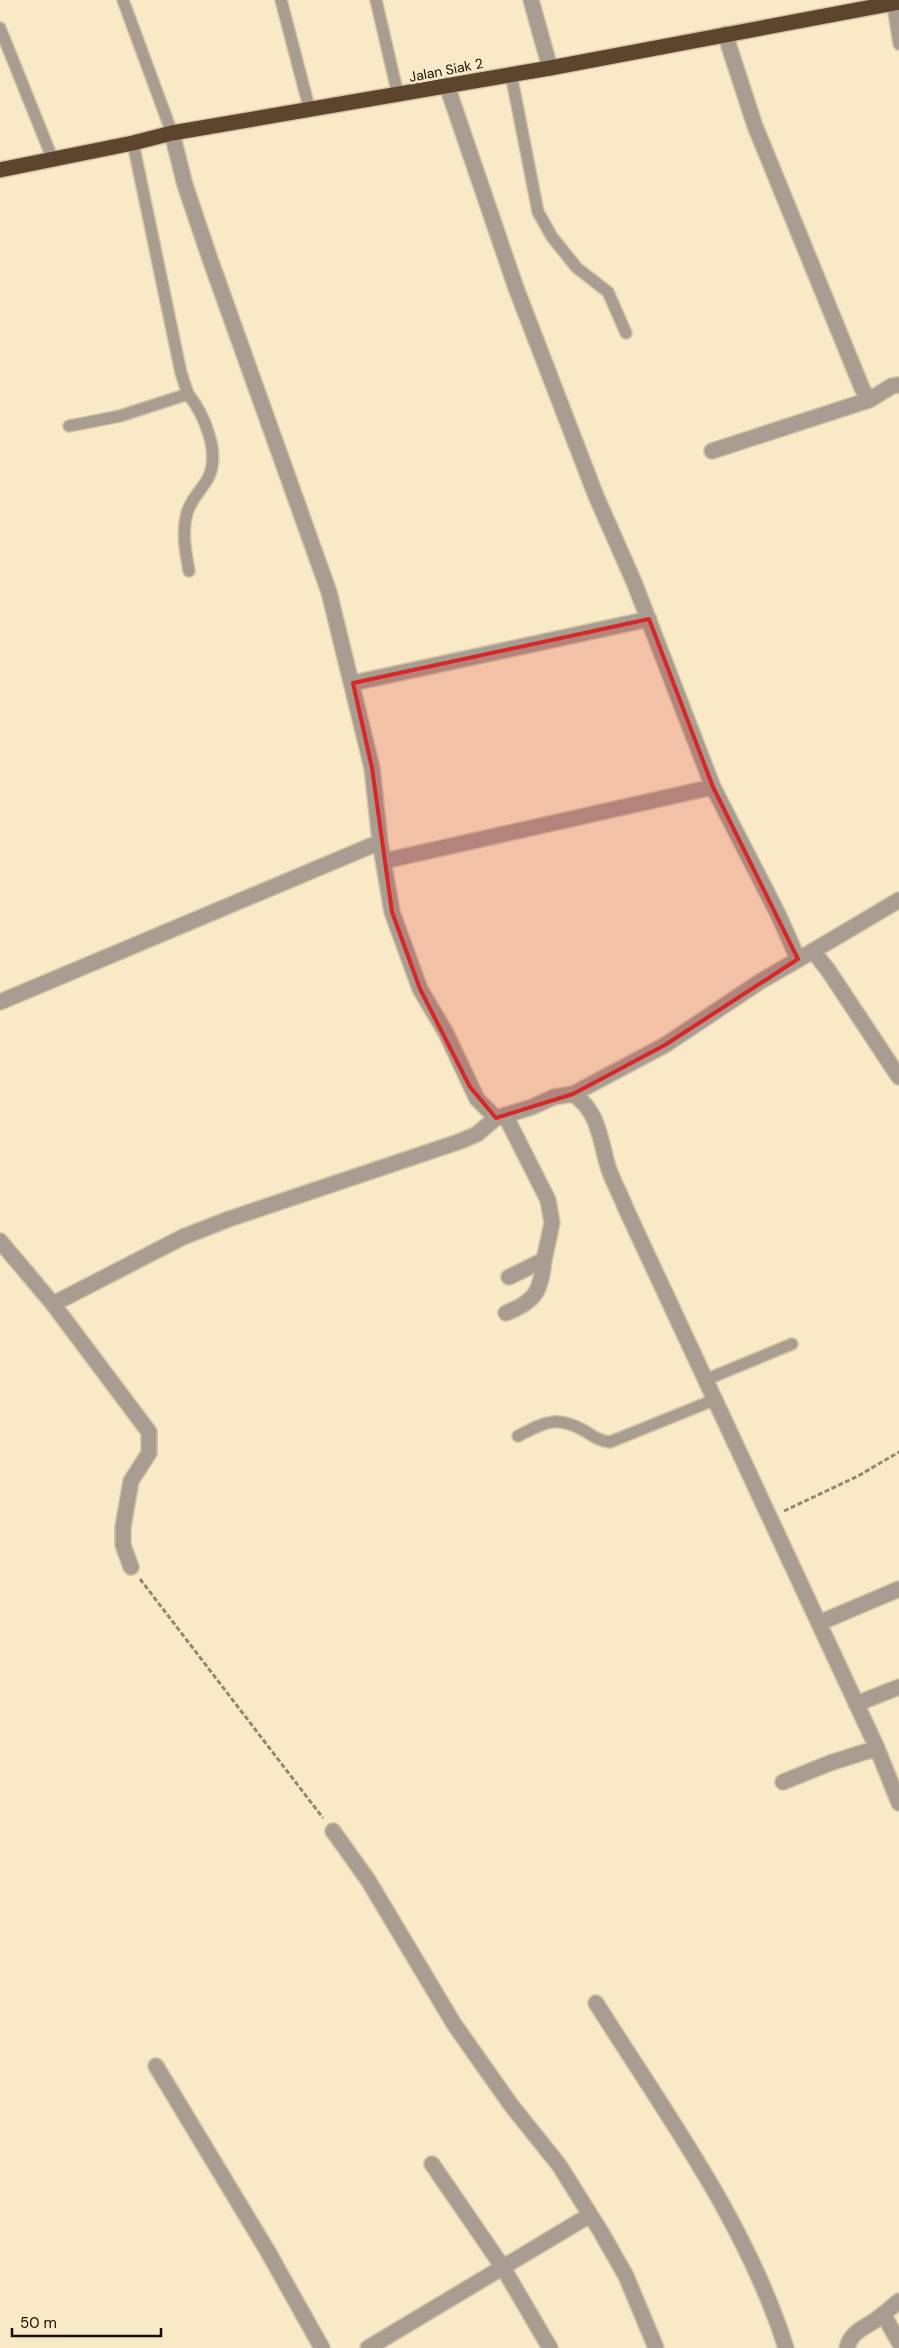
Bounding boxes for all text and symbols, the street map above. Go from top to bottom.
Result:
street label: Jalan Siak 2 [407,54,485,86]
scale bar [12,2306,161,2338]
text: 50 m [20,2313,57,2333]

